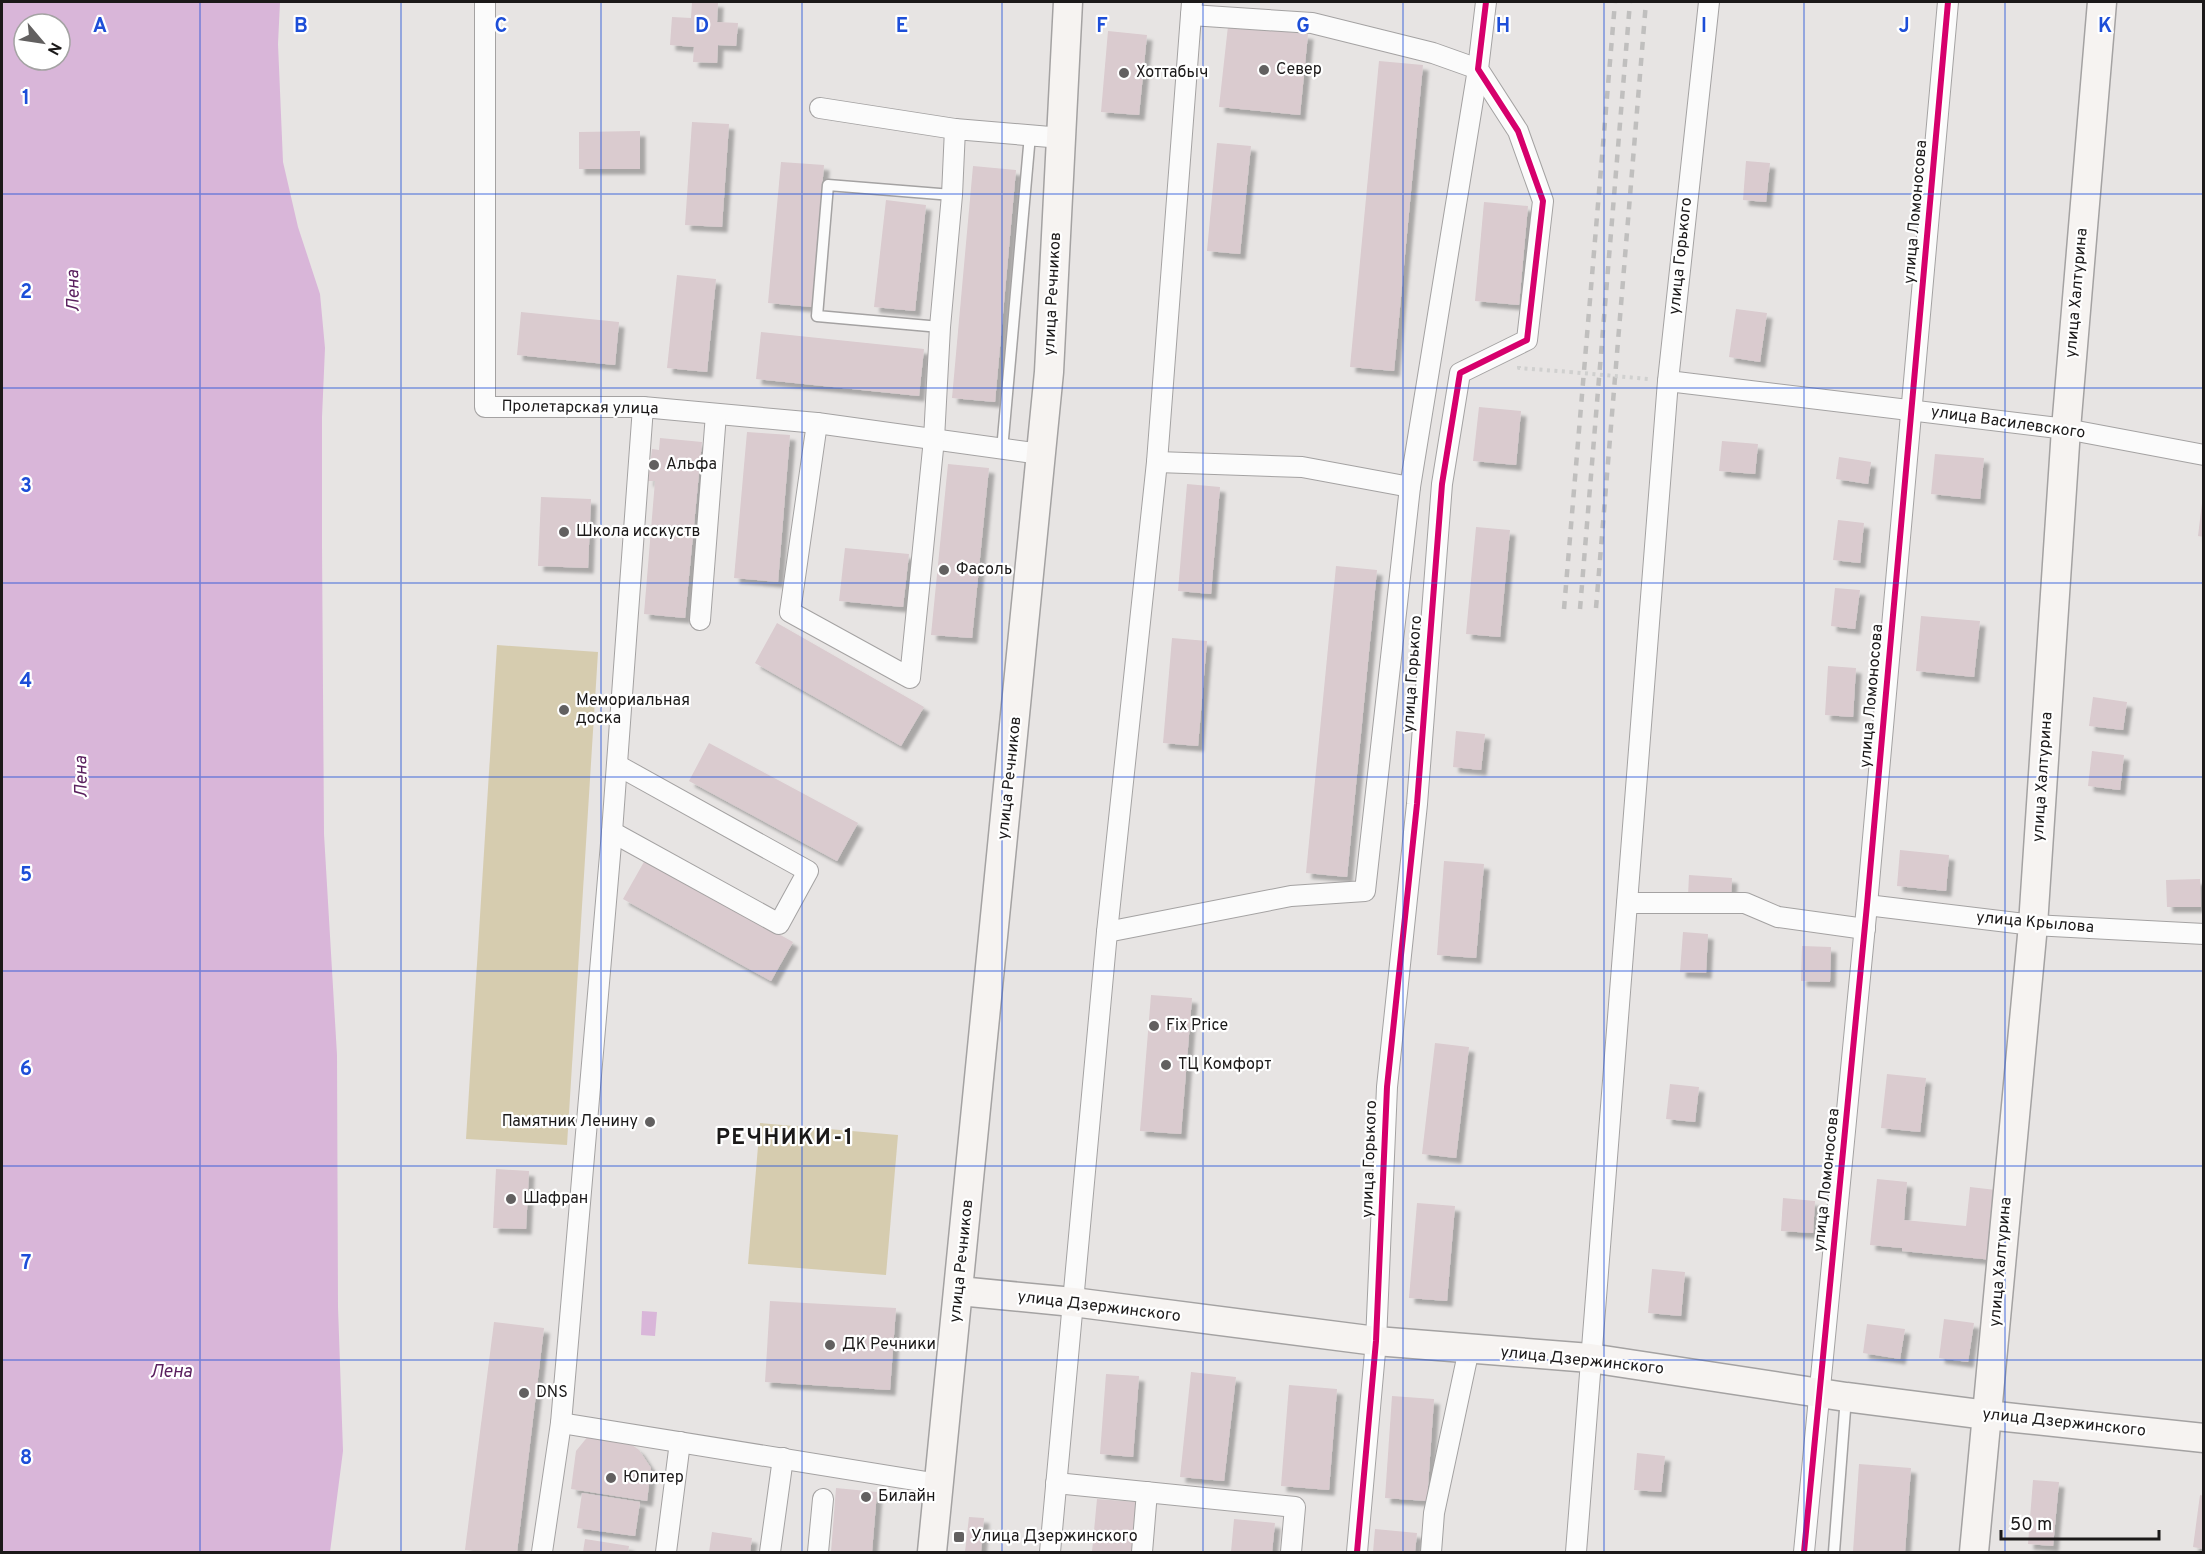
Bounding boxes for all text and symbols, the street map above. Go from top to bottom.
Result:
north arrow [12,12,72,72]
text: A [93,14,107,40]
text: B [294,14,308,40]
text: C [495,14,507,40]
text: D [695,14,709,40]
text: E [896,14,908,40]
text: F [1096,14,1108,40]
text: G [1296,14,1310,40]
text: H [1496,14,1510,40]
text: I [1701,14,1707,40]
text: J [1898,14,1910,40]
text: K [2098,14,2112,40]
text: N [42,38,65,58]
place label: Север [1276,60,1322,80]
place label: Хоттабыч [1136,63,1208,83]
marker: Север [1257,63,1271,77]
marker: Хоттабыч [1117,66,1131,80]
text: 1 [22,86,30,112]
street label: улица Ломоносова [1900,139,1932,285]
street label: улица Горького [1665,196,1697,316]
street label: улица Халтурина [2061,227,2093,359]
street label: улица Речников [1040,232,1066,356]
water label: Лена [62,269,86,312]
text: 2 [20,280,32,306]
street label: Пролетарская улица [501,397,659,419]
street label: улица Василевского [1929,402,2087,444]
place label: Альфа [666,455,717,475]
marker: Альфа [647,458,661,472]
text: 3 [20,474,32,500]
place label: Школа исскуств [576,522,701,542]
marker: Школа исскуств [557,525,571,539]
place label: Фасоль [956,560,1012,580]
marker: Фасоль [937,563,951,577]
street label: улица Горького [1399,614,1427,733]
street label: улица Ломоносова [1856,623,1888,769]
text: 4 [20,669,32,695]
place label: Мемориальная доска [576,691,690,729]
marker: Мемориальная доска [557,703,571,717]
street label: улица Халтурина [2028,711,2058,843]
street label: улица Речников [994,715,1026,841]
water label: Лена [70,755,94,798]
text: 5 [20,863,32,889]
street label: улица Крылова [1975,908,2095,938]
place label: Fix Price [1166,1016,1228,1036]
marker: Fix Price [1147,1019,1161,1033]
place label: ТЦ Комфорт [1178,1055,1271,1075]
text: 6 [20,1057,32,1083]
marker: ТЦ Комфорт [1159,1058,1173,1072]
street label: улица Горького [1358,1100,1382,1218]
street label: улица Ломоносова [1810,1107,1844,1253]
place label: Памятник Ленину [502,1112,638,1132]
marker: Памятник Ленину [643,1115,657,1129]
district label: РЕЧНИКИ-1 [716,1125,854,1152]
place label: Шафран [523,1189,588,1209]
marker: Шафран [504,1192,518,1206]
street label: улица Халтурина [1985,1196,2017,1328]
street label: улица Речников [946,1198,978,1324]
text: 7 [21,1251,31,1277]
street label: улица Дзержинского [1016,1287,1182,1327]
place label: ДК Речники [842,1335,936,1355]
marker: ДК Речники [823,1338,837,1352]
street label: улица Дзержинского [1499,1342,1665,1380]
water label: Лена [150,1361,193,1384]
place label: DNS [536,1383,568,1403]
marker: DNS [517,1386,531,1400]
street label: улица Дзержинского [1981,1404,2147,1442]
text: 8 [20,1446,32,1472]
place label: Юпитер [623,1468,684,1488]
marker: Юпитер [604,1471,618,1485]
place label: Билайн [878,1487,935,1507]
marker: Билайн [859,1490,873,1504]
scale bar [2001,1503,2158,1541]
text: 50 m [2010,1514,2052,1537]
place label: Улица Дзержинского [971,1527,1138,1547]
marker: Улица Дзержинского [952,1530,966,1544]

